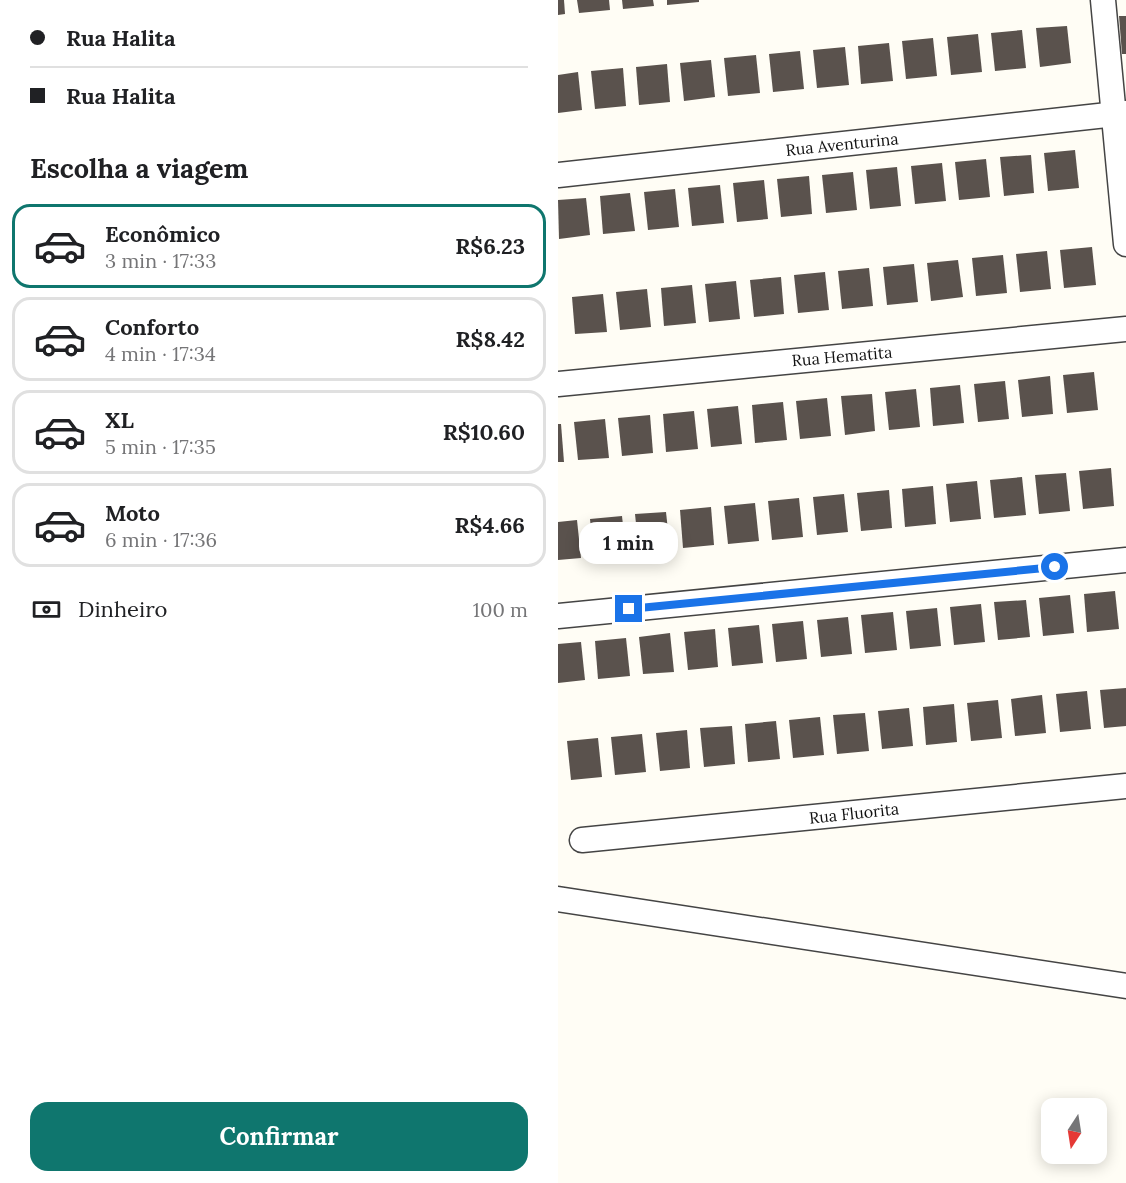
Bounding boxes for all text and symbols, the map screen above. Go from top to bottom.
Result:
text: Rua Halita [66,24,175,52]
text: Rua Halita [66,82,175,110]
street label: Rua Aventurina [785,128,899,160]
text: Escolha a viagem [30,151,248,185]
icon: car [33,219,87,273]
text: Econômico [105,220,220,248]
text: R$6.23 [455,232,525,260]
text: 3 min · 17:33 [105,248,216,273]
icon: car [33,312,87,366]
text: Conforto [105,313,199,341]
text: R$8.42 [456,325,525,353]
text: 4 min · 17:34 [105,341,216,366]
street label: Rua Hematita [791,342,893,370]
icon: car [33,405,87,459]
text: XL [105,406,134,434]
text: R$10.60 [443,418,525,446]
text: 5 min · 17:35 [105,434,216,459]
icon: car [33,498,87,552]
text: Moto [105,499,160,527]
text: R$4.66 [455,511,525,539]
callout: 1 min [580,522,679,564]
text: 6 min · 17:36 [105,527,217,552]
text: 1 min [603,530,654,555]
route start [1041,553,1068,580]
icon: cash [30,593,63,626]
text: Dinheiro [78,595,167,623]
route end [615,595,642,622]
text: 100 m [473,597,528,622]
street label: Rua Fluorita [808,798,900,828]
north arrow [1041,1098,1107,1164]
map controls [1041,1098,1107,1164]
button: Confirmar [30,1102,528,1171]

